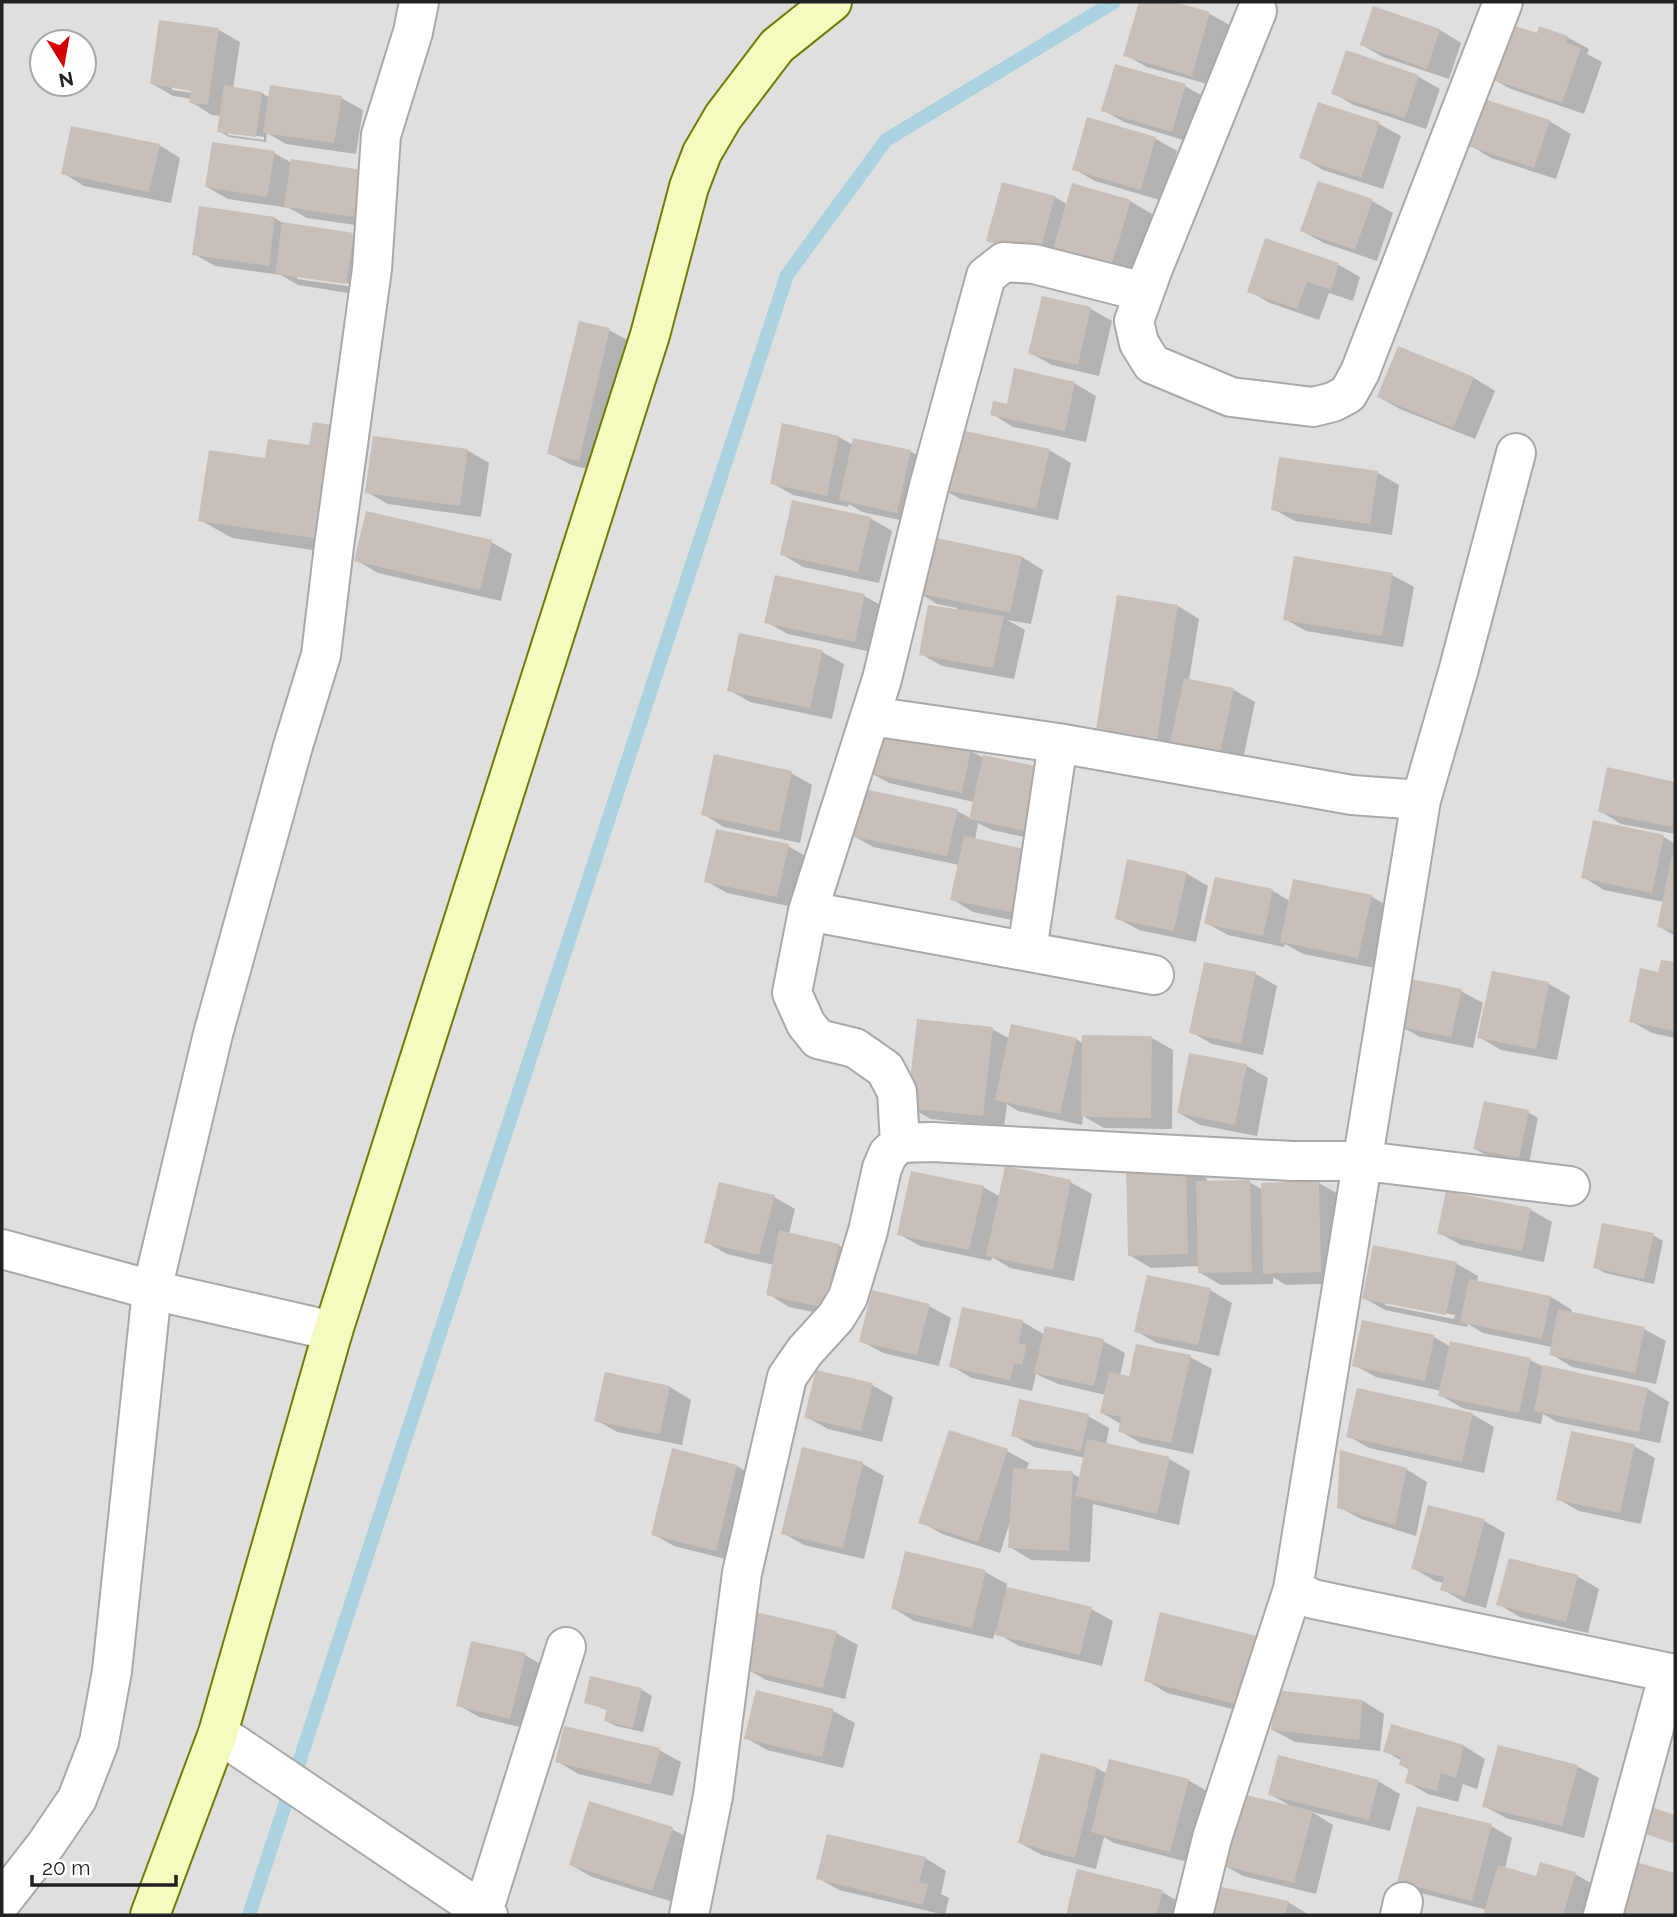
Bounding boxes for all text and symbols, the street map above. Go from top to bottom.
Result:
north arrow [28,28,98,98]
text: N [57,68,75,92]
scale bar [32,1843,175,1887]
text: 20 m [42,1855,90,1880]

